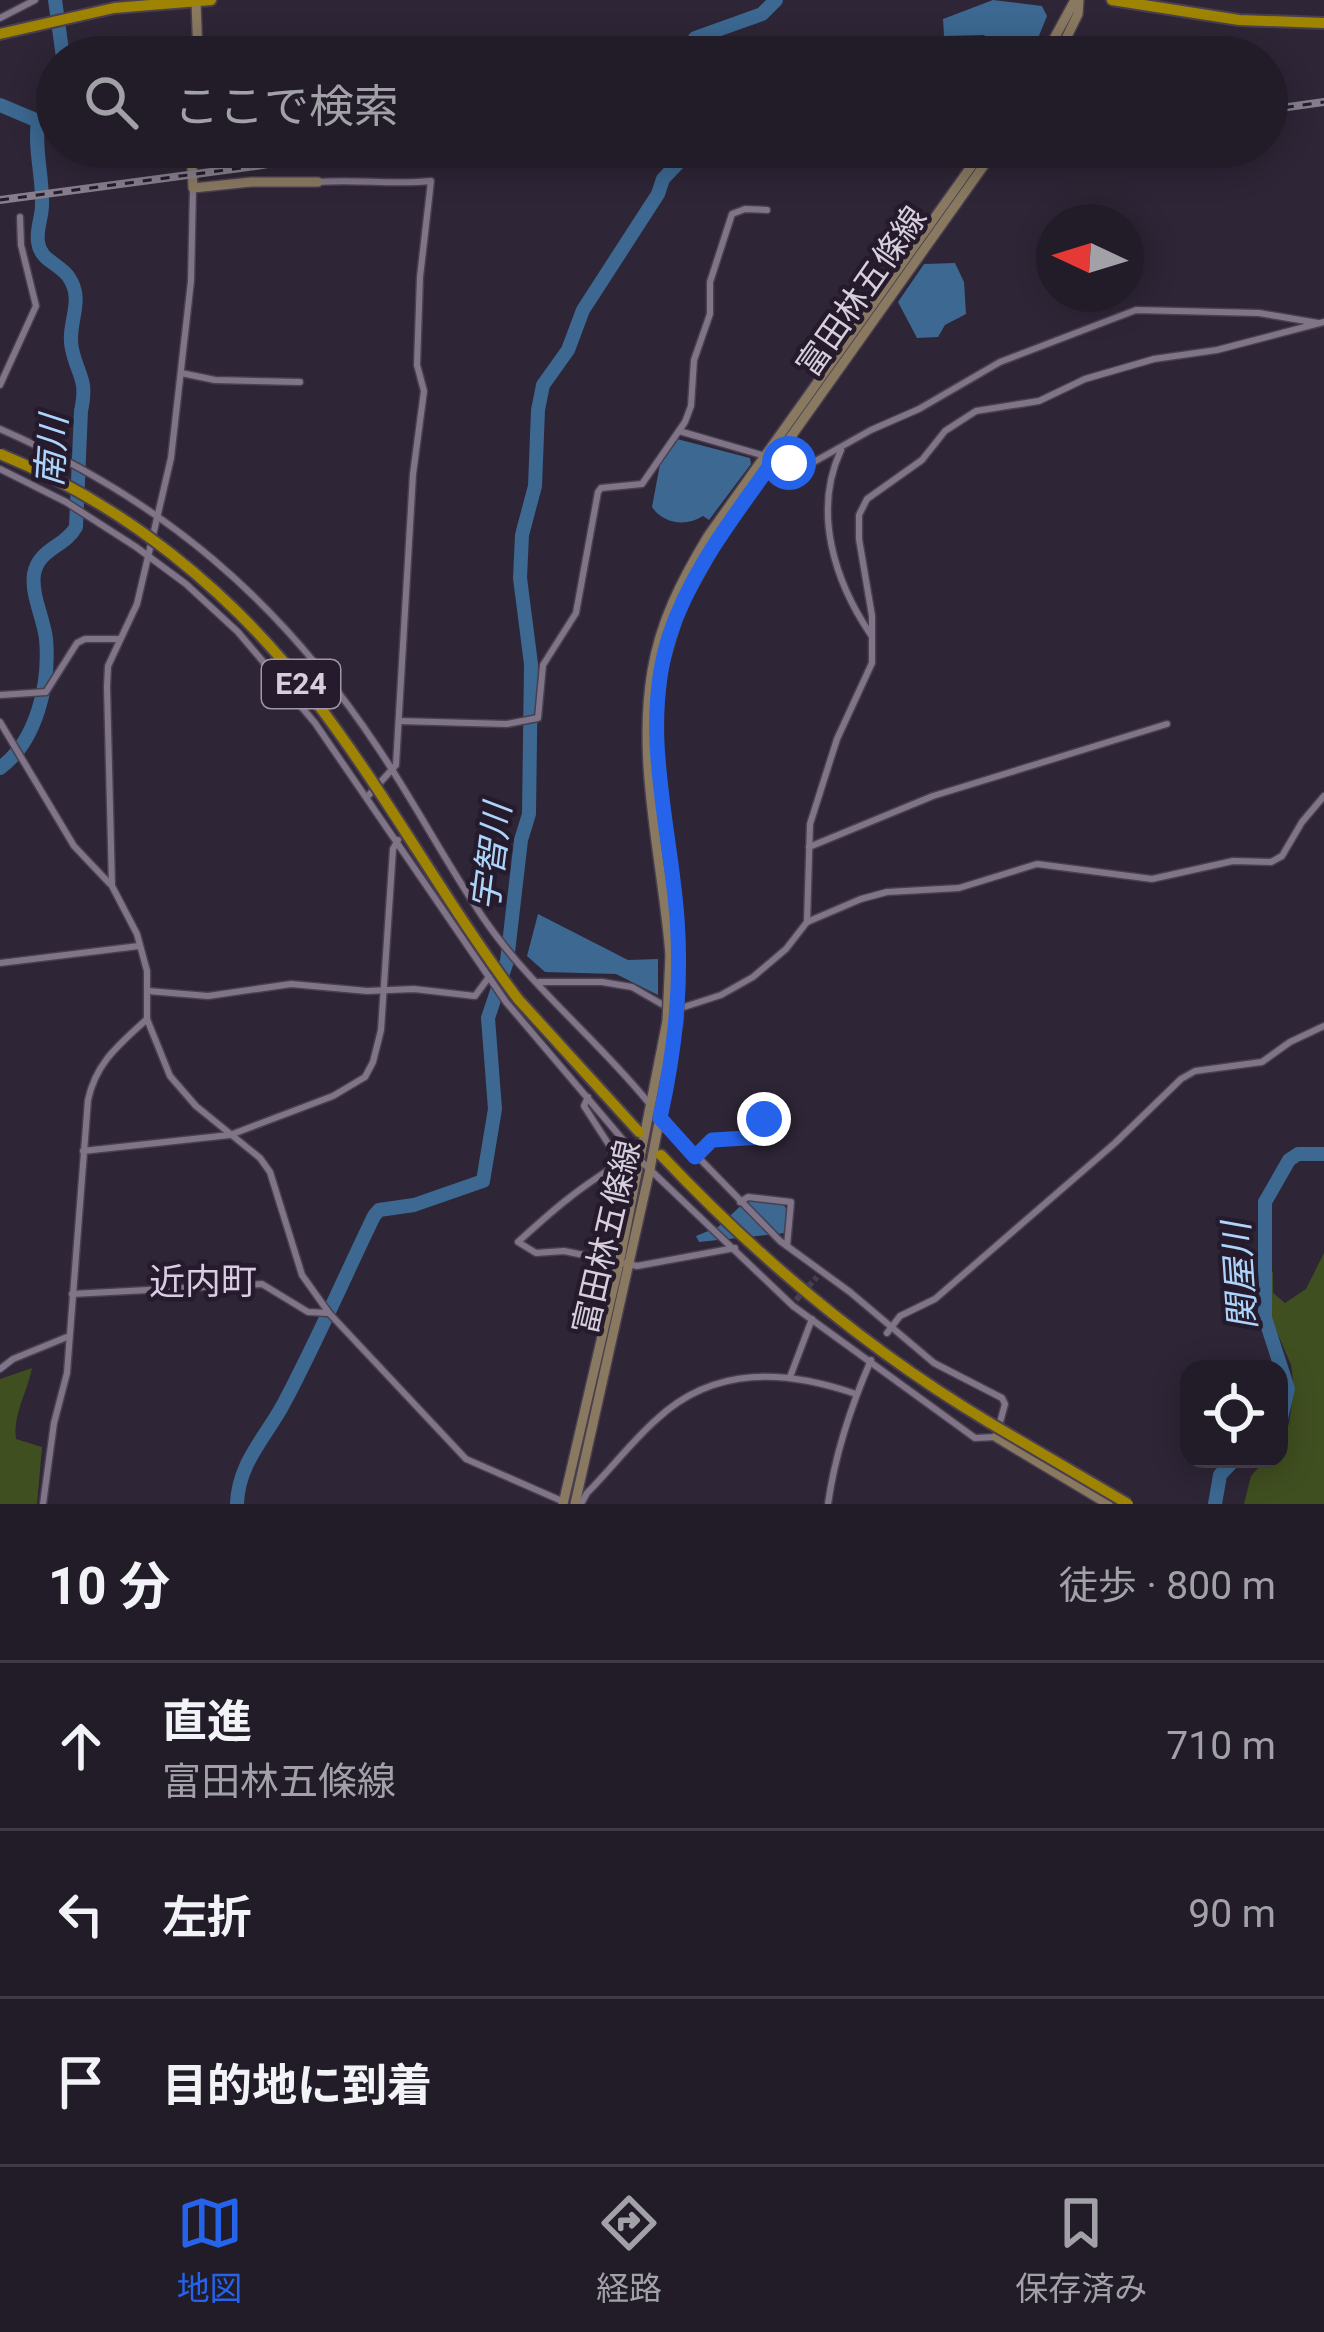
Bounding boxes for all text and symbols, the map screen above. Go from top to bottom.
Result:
search box [36,36,1288,168]
icon: search [78,69,144,135]
text: ここで検索 [174,80,399,133]
street label: 富田林五條線 [789,199,934,384]
north arrow [1036,204,1144,312]
water label: 南川 [29,410,76,488]
route start [762,436,816,490]
road number: E24 [262,660,340,708]
water label: 宇智川 [465,797,520,913]
route end [737,1092,791,1146]
street label: 富田林五條線 [565,1136,648,1338]
water label: 関屋川 [1215,1217,1265,1331]
district label: 近内町 [149,1261,257,1303]
map controls [1180,1360,1288,1468]
button: locate [1180,1360,1288,1468]
text: 10 分 [48,1557,170,1616]
text: 徒歩 · 800 m [1059,1563,1276,1609]
text: 直進 [162,1695,252,1748]
icon: ahead [48,1713,114,1779]
text: 710 m [1166,1723,1276,1769]
text: 富田林五條線 [162,1759,396,1805]
icon: left [48,1881,114,1947]
text: 左折 [162,1891,252,1944]
text: 90 m [1188,1891,1276,1937]
icon: arrive [48,2049,114,2115]
text: 目的地に到着 [162,2059,432,2112]
tab: 地図 [177,2190,243,2310]
tab: 経路 [596,2190,662,2310]
tab: 保存済み [1015,2190,1147,2310]

